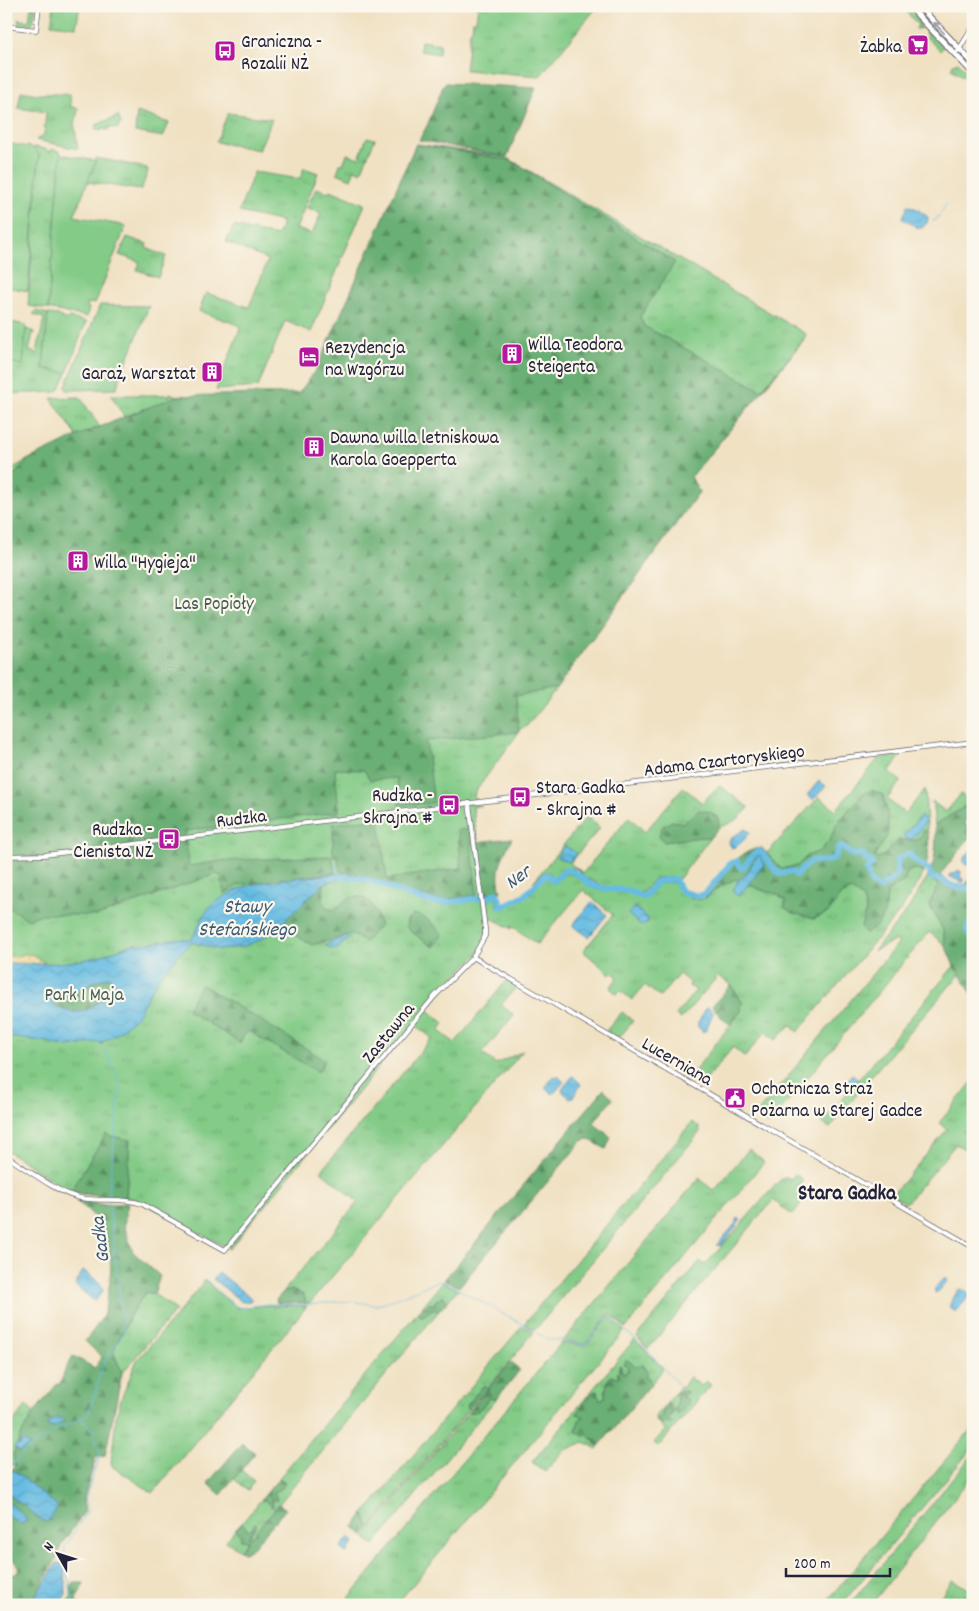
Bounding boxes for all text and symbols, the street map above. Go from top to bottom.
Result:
one-way arrow [933,21,945,34]
place label: Graniczna - Rozalii NŻ [241,30,322,79]
supermarket icon: Żabka [906,33,930,57]
place label: Żabka [860,35,903,62]
bus stop icon: Graniczna - Rozalii NŻ [213,39,237,63]
place label: Willa Teodora Steigerta [528,333,624,382]
place label: Rezydencja na Wzgórzu [325,336,406,385]
building icon: Willa Teodora Steigerta [500,342,524,366]
hotel icon: Rezydencja na Wzgórzu [297,345,321,369]
building icon: Garaż, Warsztat [200,360,224,384]
place label: Garaż, Warsztat [81,362,196,389]
place label: Dawna willa letniskowa Karola Goepperta [330,426,500,475]
building icon: Dawna willa letniskowa Karola Goepperta [302,435,326,459]
building icon: Willa "Hygieja" [66,549,90,573]
place label: Willa "Hygieja" [94,551,196,578]
park label: Las Popioły [174,592,254,619]
street label: Adama Czartoryskiego [643,739,806,786]
place label: Stara Gadka - Skrajna # [536,776,626,825]
place label: Rudzka - Skrajna # [363,784,433,833]
bus stop icon: Stara Gadka - Skrajna # [508,785,532,809]
bus stop icon: Rudzka - Skrajna # [437,793,461,817]
street label: Rudzka [215,804,269,837]
place label: Rudzka - Cienista NŻ [73,818,153,867]
bus stop icon: Rudzka - Cienista NŻ [157,827,181,851]
water label: Ner [500,858,540,897]
water label: Stawy Stefańskiego [198,894,297,945]
park label: Park 1 Maja [44,983,125,1010]
street label: Zastawna [357,997,423,1070]
street label: Lucerniana [636,1032,718,1095]
place label: Ochotnicza Straż Pożarna w Starej Gadce [751,1077,922,1126]
public building icon: Ochotnicza Straż Pożarna w Starej Gadce [723,1086,747,1110]
district label: Stara Gadka [798,1180,897,1210]
water label: Gadka [85,1213,119,1264]
north arrow [32,1528,82,1578]
text: N [40,1538,59,1556]
scale bar [786,1546,890,1578]
text: 200 m [794,1554,831,1576]

